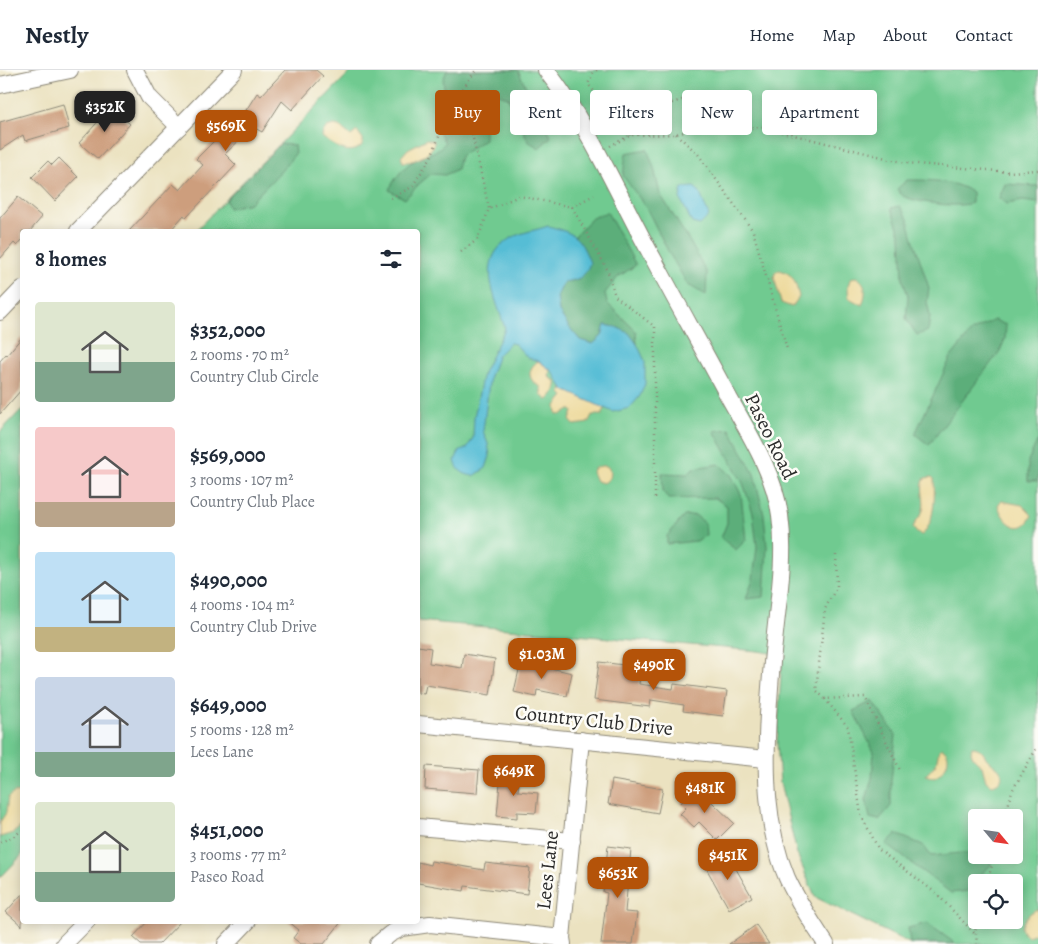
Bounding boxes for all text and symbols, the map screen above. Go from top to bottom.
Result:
text: Nestly [25,19,88,51]
text: Home [749,23,794,47]
text: Map [822,23,855,47]
text: About [883,23,927,47]
text: Contact [955,23,1013,47]
pin: $352K [70,90,140,133]
chip: Buy [435,90,500,135]
chip: Rent [510,90,580,135]
chip: Filters [590,90,672,135]
chip: New [682,90,752,135]
chip: Apartment [762,90,877,135]
text: $352K [85,96,125,118]
pin: $569K [191,109,261,152]
text: $569K [206,115,246,137]
text: 8 homes [35,245,107,273]
icon: filters [377,245,405,273]
text: $352,000 [190,316,265,344]
icon: home [75,322,135,382]
text: 2 rooms · 70 m² [190,344,289,366]
text: Country Club Circle [190,366,319,388]
street label: Paseo Road [738,389,803,484]
text: $569,000 [190,441,266,469]
icon: home [75,447,135,507]
text: 3 rooms · 107 m² [190,469,293,491]
text: Country Club Place [190,491,315,513]
text: $490,000 [190,566,267,594]
icon: home [75,572,135,632]
text: 4 rooms · 104 m² [190,594,295,616]
text: Country Club Drive [190,616,317,638]
pin: $1.03M [501,638,583,680]
text: $1.03M [519,643,565,665]
pin: $490K [619,648,689,691]
text: $490K [634,654,674,676]
text: $649,000 [190,691,267,719]
icon: home [75,697,135,757]
street label: Country Club Drive [514,699,674,742]
text: 5 rooms · 128 m² [190,719,294,741]
text: Lees Lane [190,741,254,763]
pin: $649K [479,754,549,797]
text: $649K [494,760,534,782]
pin: $481K [670,772,740,814]
text: $481K [686,777,724,799]
north arrow [968,809,1022,864]
map controls [968,809,1023,929]
text: $451,000 [190,816,263,844]
icon: home [75,822,135,882]
street label: Lees Lane [530,829,565,911]
pin: $451K [693,838,763,881]
text: 3 rooms · 77 m² [190,844,286,866]
text: $451K [709,844,747,866]
pin: $653K [583,856,653,899]
text: $653K [598,862,638,884]
text: Paseo Road [190,866,264,888]
button: locate [968,874,1023,929]

